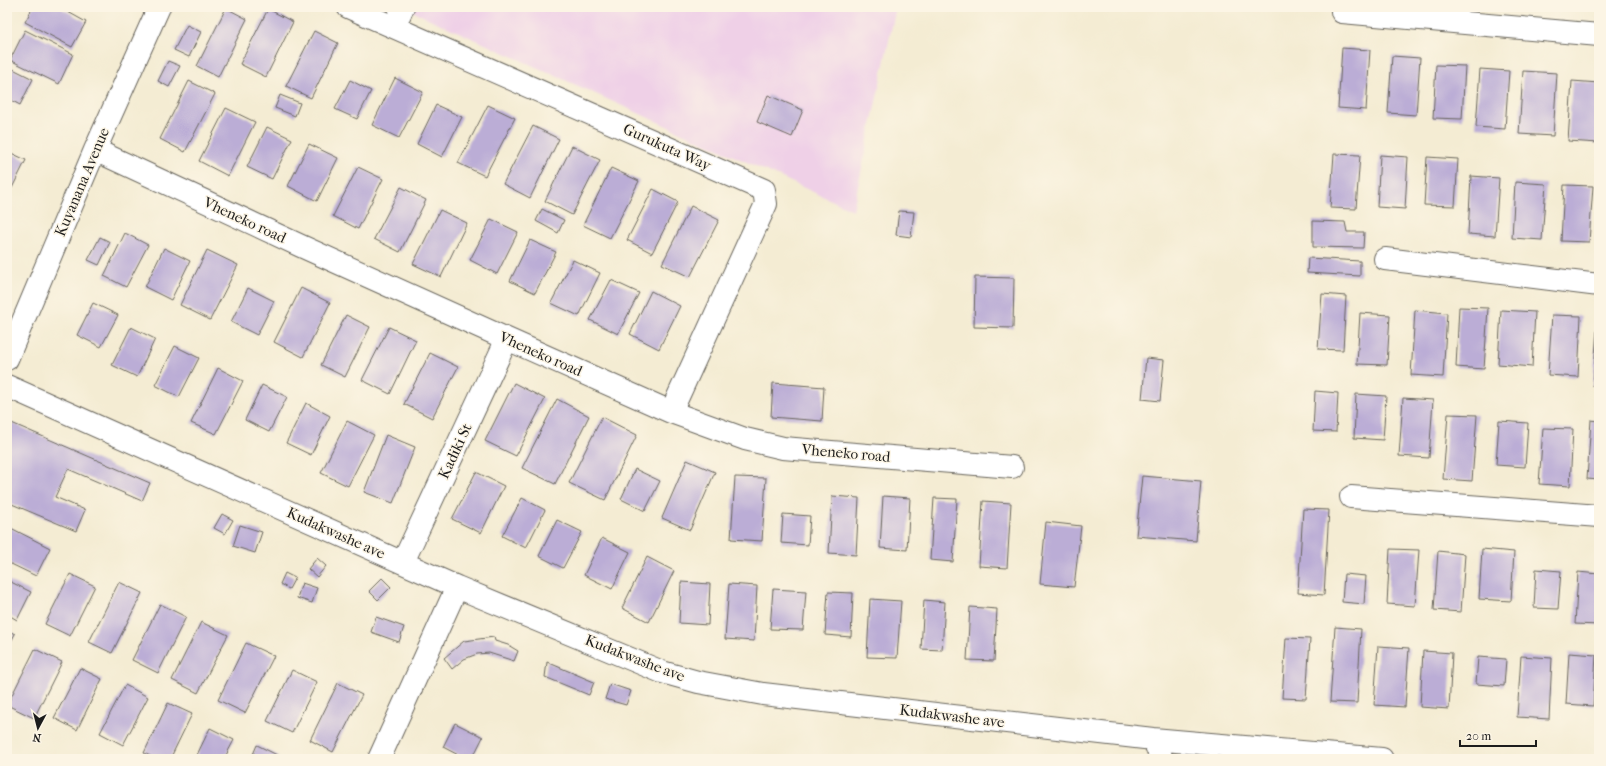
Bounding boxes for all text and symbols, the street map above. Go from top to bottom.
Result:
street label: Gurukuta Way [620,120,715,175]
street label: Kuyanana Avenue [51,124,113,239]
street label: Vheneko road [200,193,290,247]
street label: Vheneko road [496,327,586,381]
street label: Kadiki St [434,420,476,482]
street label: Vheneko road [800,440,892,466]
street label: Kudakwashe ave [284,503,388,563]
street label: Kudakwashe ave [582,631,688,686]
street label: Kudakwashe ave [899,701,1006,731]
north arrow [18,708,58,748]
scale bar [1460,722,1536,748]
text: 20 m [1466,729,1491,743]
text: N [31,730,42,744]

